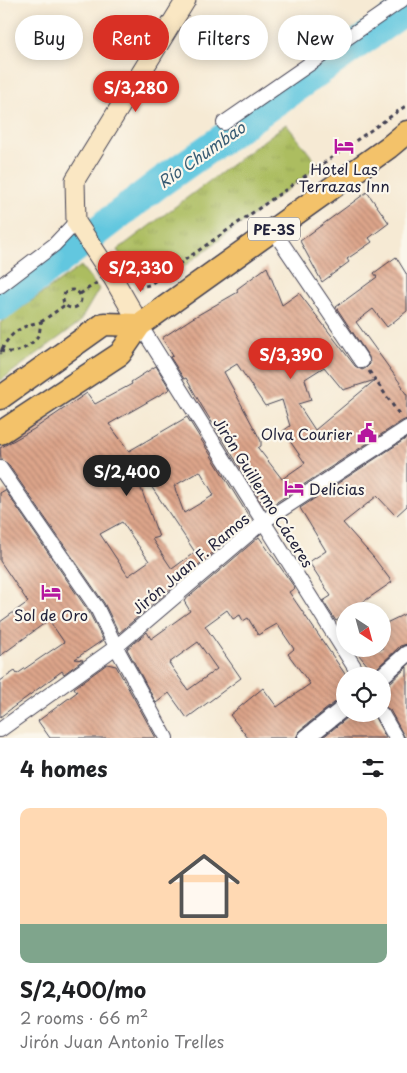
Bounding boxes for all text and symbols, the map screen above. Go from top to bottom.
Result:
chip: Buy [15,15,83,60]
chip: Rent [93,15,169,60]
chip: Filters [179,15,268,60]
chip: New [278,15,352,60]
pin: S/3,280 [90,70,182,113]
text: S/3,280 [104,75,168,99]
water label: Río Chumbao [152,114,250,193]
hotel icon: Hotel Las Terrazas Inn [333,135,355,157]
place label: Hotel Las Terrazas Inn [299,157,389,197]
road number: PE-3S [248,218,300,240]
pin: S/2,330 [95,250,187,293]
text: S/2,330 [109,255,173,279]
pin: S/3,390 [245,338,337,380]
text: S/3,390 [259,342,323,366]
street label: Jirón Guillermo Cáceres [208,412,320,572]
place label: Olva Courier [261,422,352,445]
public building icon: Olva Courier [356,422,378,444]
pin: S/2,400 [81,454,173,497]
text: S/2,400 [94,459,160,483]
hotel icon: Delicias [283,477,305,499]
place label: Delicias [309,477,365,500]
street label: Jirón Juan F. Ramos [126,507,254,619]
hotel icon: Sol de Oro [40,581,62,603]
north arrow [336,602,391,658]
map controls [336,602,391,722]
place label: Sol de Oro [14,603,88,626]
button: locate [336,667,391,722]
text: 4 homes [20,752,107,784]
icon: filters [359,754,387,782]
icon: home [159,841,249,931]
text: S/2,400/mo [20,973,146,1005]
text: 2 rooms · 66 m² [20,1005,148,1029]
text: Jirón Juan Antonio Trelles [20,1029,224,1053]

